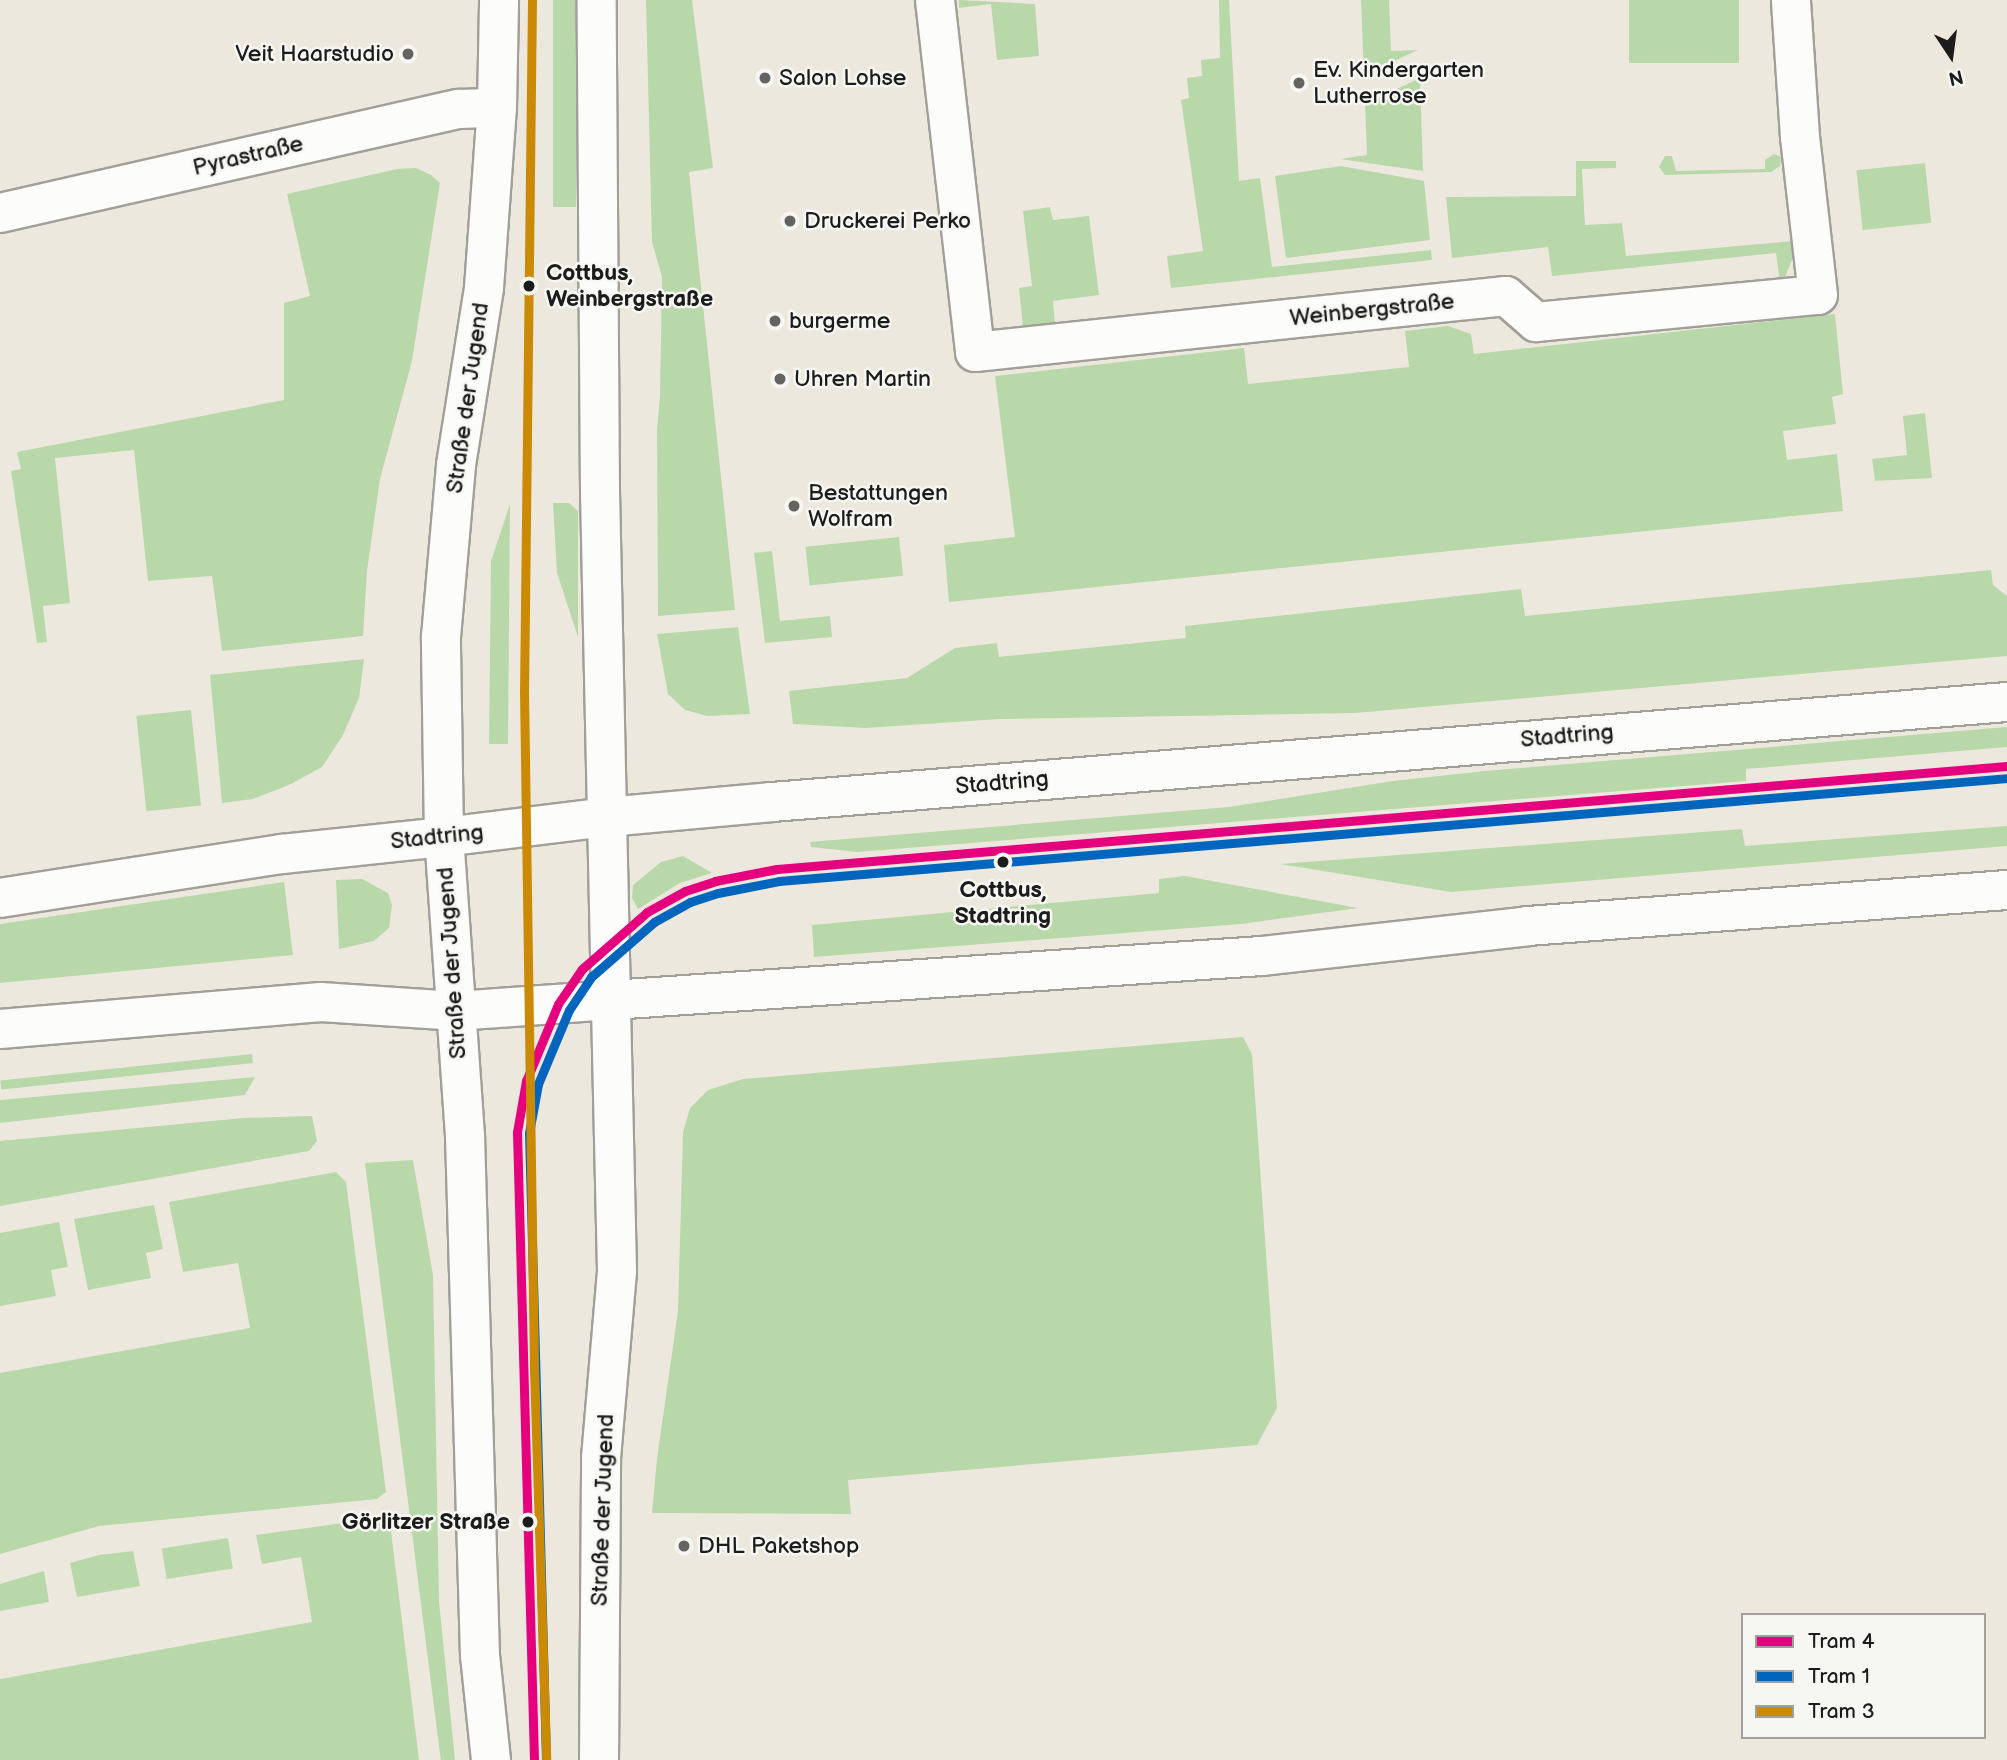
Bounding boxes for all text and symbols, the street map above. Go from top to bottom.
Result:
north arrow [1916,21,1986,91]
place label: Veit Haarstudio [235,40,394,68]
marker: Veit Haarstudio [400,46,416,62]
place label: Ev. Kindergarten Lutherrose [1313,56,1484,110]
place label: Salon Lohse [779,64,906,92]
text: N [1946,64,1965,90]
marker: Salon Lohse [757,70,773,86]
marker: Ev. Kindergarten Lutherrose [1291,75,1307,91]
street label: Pyrastraße [190,130,306,182]
place label: Druckerei Perko [804,207,971,235]
marker: Druckerei Perko [782,213,798,229]
place label: Cottbus, Weinbergstraße [546,259,713,313]
marker: Cottbus, Weinbergstraße [518,275,540,297]
street label: Weinbergstraße [1288,288,1456,332]
street label: Straße der Jugend [441,300,495,496]
place label: burgerme [789,307,890,335]
marker: burgerme [767,313,783,329]
place label: Uhren Martin [794,365,931,393]
marker: Uhren Martin [772,371,788,387]
place label: Bestattungen Wolfram [808,479,948,533]
marker: Bestattungen Wolfram [786,498,802,514]
street label: Stadtring [1519,718,1615,754]
street label: Stadtring [954,765,1050,801]
street label: Stadtring [389,818,485,856]
marker: Cottbus, Stadtring [992,851,1014,873]
street label: Straße der Jugend [431,865,473,1061]
place label: Cottbus, Stadtring [955,876,1051,930]
street label: Straße der Jugend [586,1413,620,1607]
place label: Görlitzer Straße [342,1508,510,1536]
marker: Görlitzer Straße [517,1511,539,1533]
place label: DHL Paketshop [698,1532,859,1560]
marker: DHL Paketshop [676,1538,692,1554]
legend [1741,1613,1986,1739]
text: Tram 4 [1808,1629,1874,1654]
text: Tram 1 [1808,1664,1870,1689]
text: Tram 3 [1808,1699,1875,1724]

